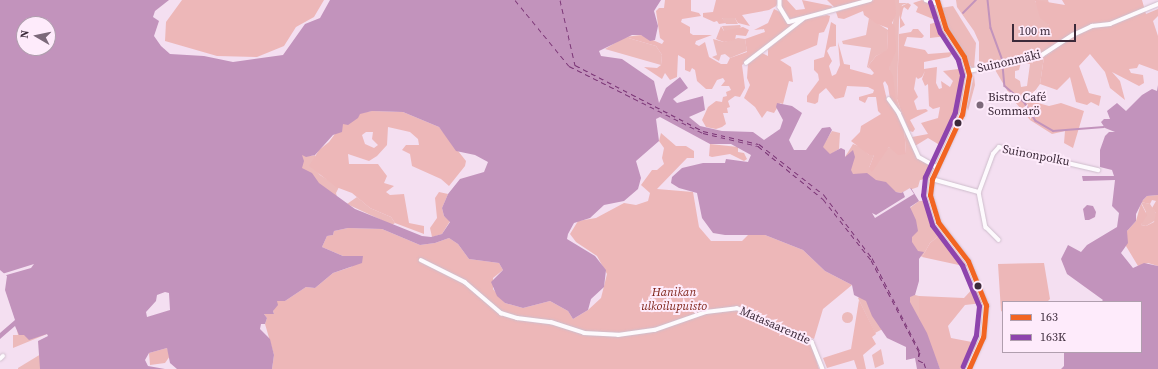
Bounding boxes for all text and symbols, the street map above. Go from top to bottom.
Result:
north arrow [16,16,56,56]
scale bar [1014,16,1078,42]
text: 100 m [1019,23,1051,39]
text: N [17,29,33,39]
street label: Suinonmäki [976,48,1042,76]
place label: Bistro Café Sommarö [988,91,1046,119]
marker: Bistro Café Sommarö [975,100,985,110]
unlabelled marker [953,118,963,128]
street label: Suinonpolku [1001,142,1071,170]
unlabelled marker [973,281,983,291]
park label: Hanikan ulkoilupuisto [641,286,707,314]
legend [1002,301,1142,353]
street label: Matasaarentie [737,304,813,348]
text: 163 [1040,309,1058,325]
text: 163K [1040,329,1066,345]

